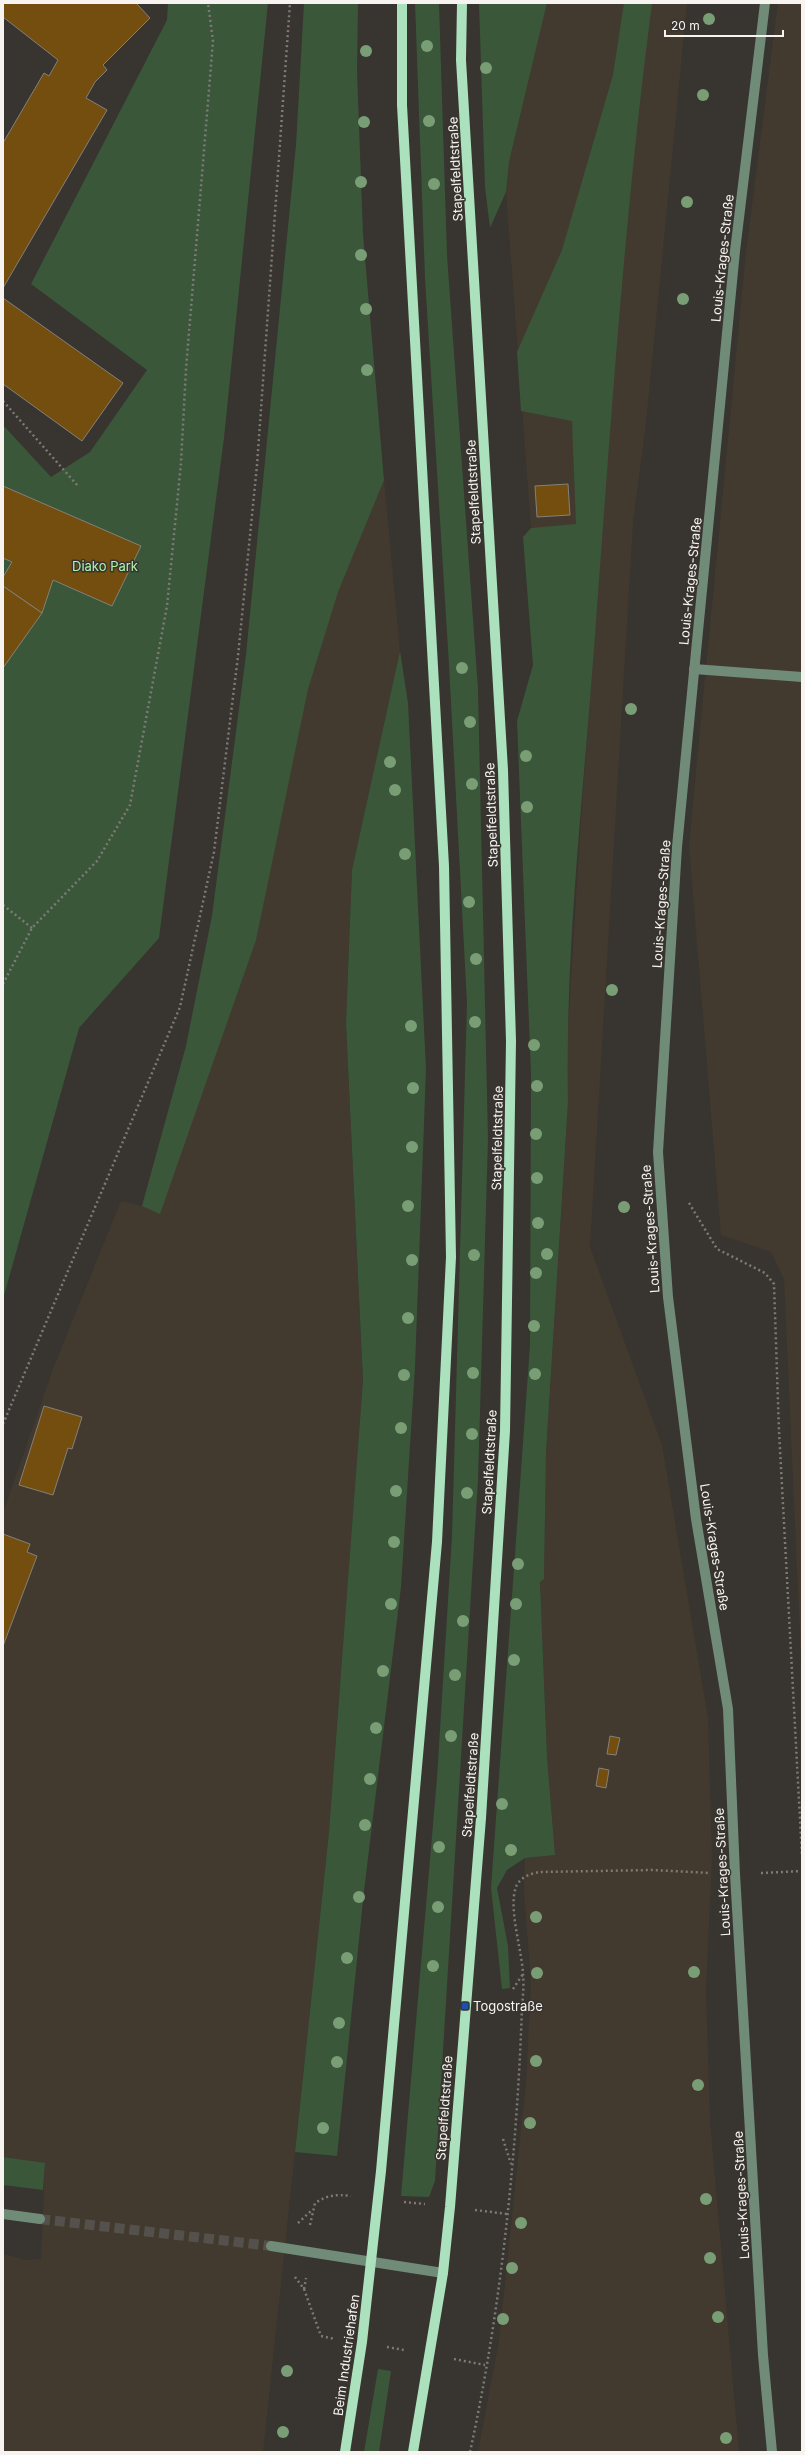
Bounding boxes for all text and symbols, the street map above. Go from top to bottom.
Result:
scale bar [665,12,783,38]
text: 20 m [671,18,700,33]
street label: Stapelfeldtstraße [444,116,466,222]
street label: Louis-Krages-Straße [707,193,737,323]
street label: Stapelfeldtstraße [462,439,484,545]
street label: Louis-Krages-Straße [675,516,705,646]
park label: Diako Park [72,558,138,574]
street label: Stapelfeldtstraße [481,762,501,868]
street label: Louis-Krages-Straße [649,839,673,969]
street label: Stapelfeldtstraße [488,1085,506,1191]
street label: Louis-Krages-Straße [638,1164,662,1294]
street label: Stapelfeldtstraße [478,1409,500,1515]
street label: Louis-Krages-Straße [697,1482,733,1612]
street label: Stapelfeldtstraße [458,1732,482,1838]
street label: Louis-Krages-Straße [711,1807,733,1937]
place label: Togostraße [473,1998,543,2014]
marker: Togostraße [460,2001,470,2011]
street label: Stapelfeldtstraße [432,2055,456,2161]
street label: Louis-Krages-Straße [730,2130,752,2260]
street label: Beim Industriehafen [330,2293,362,2417]

